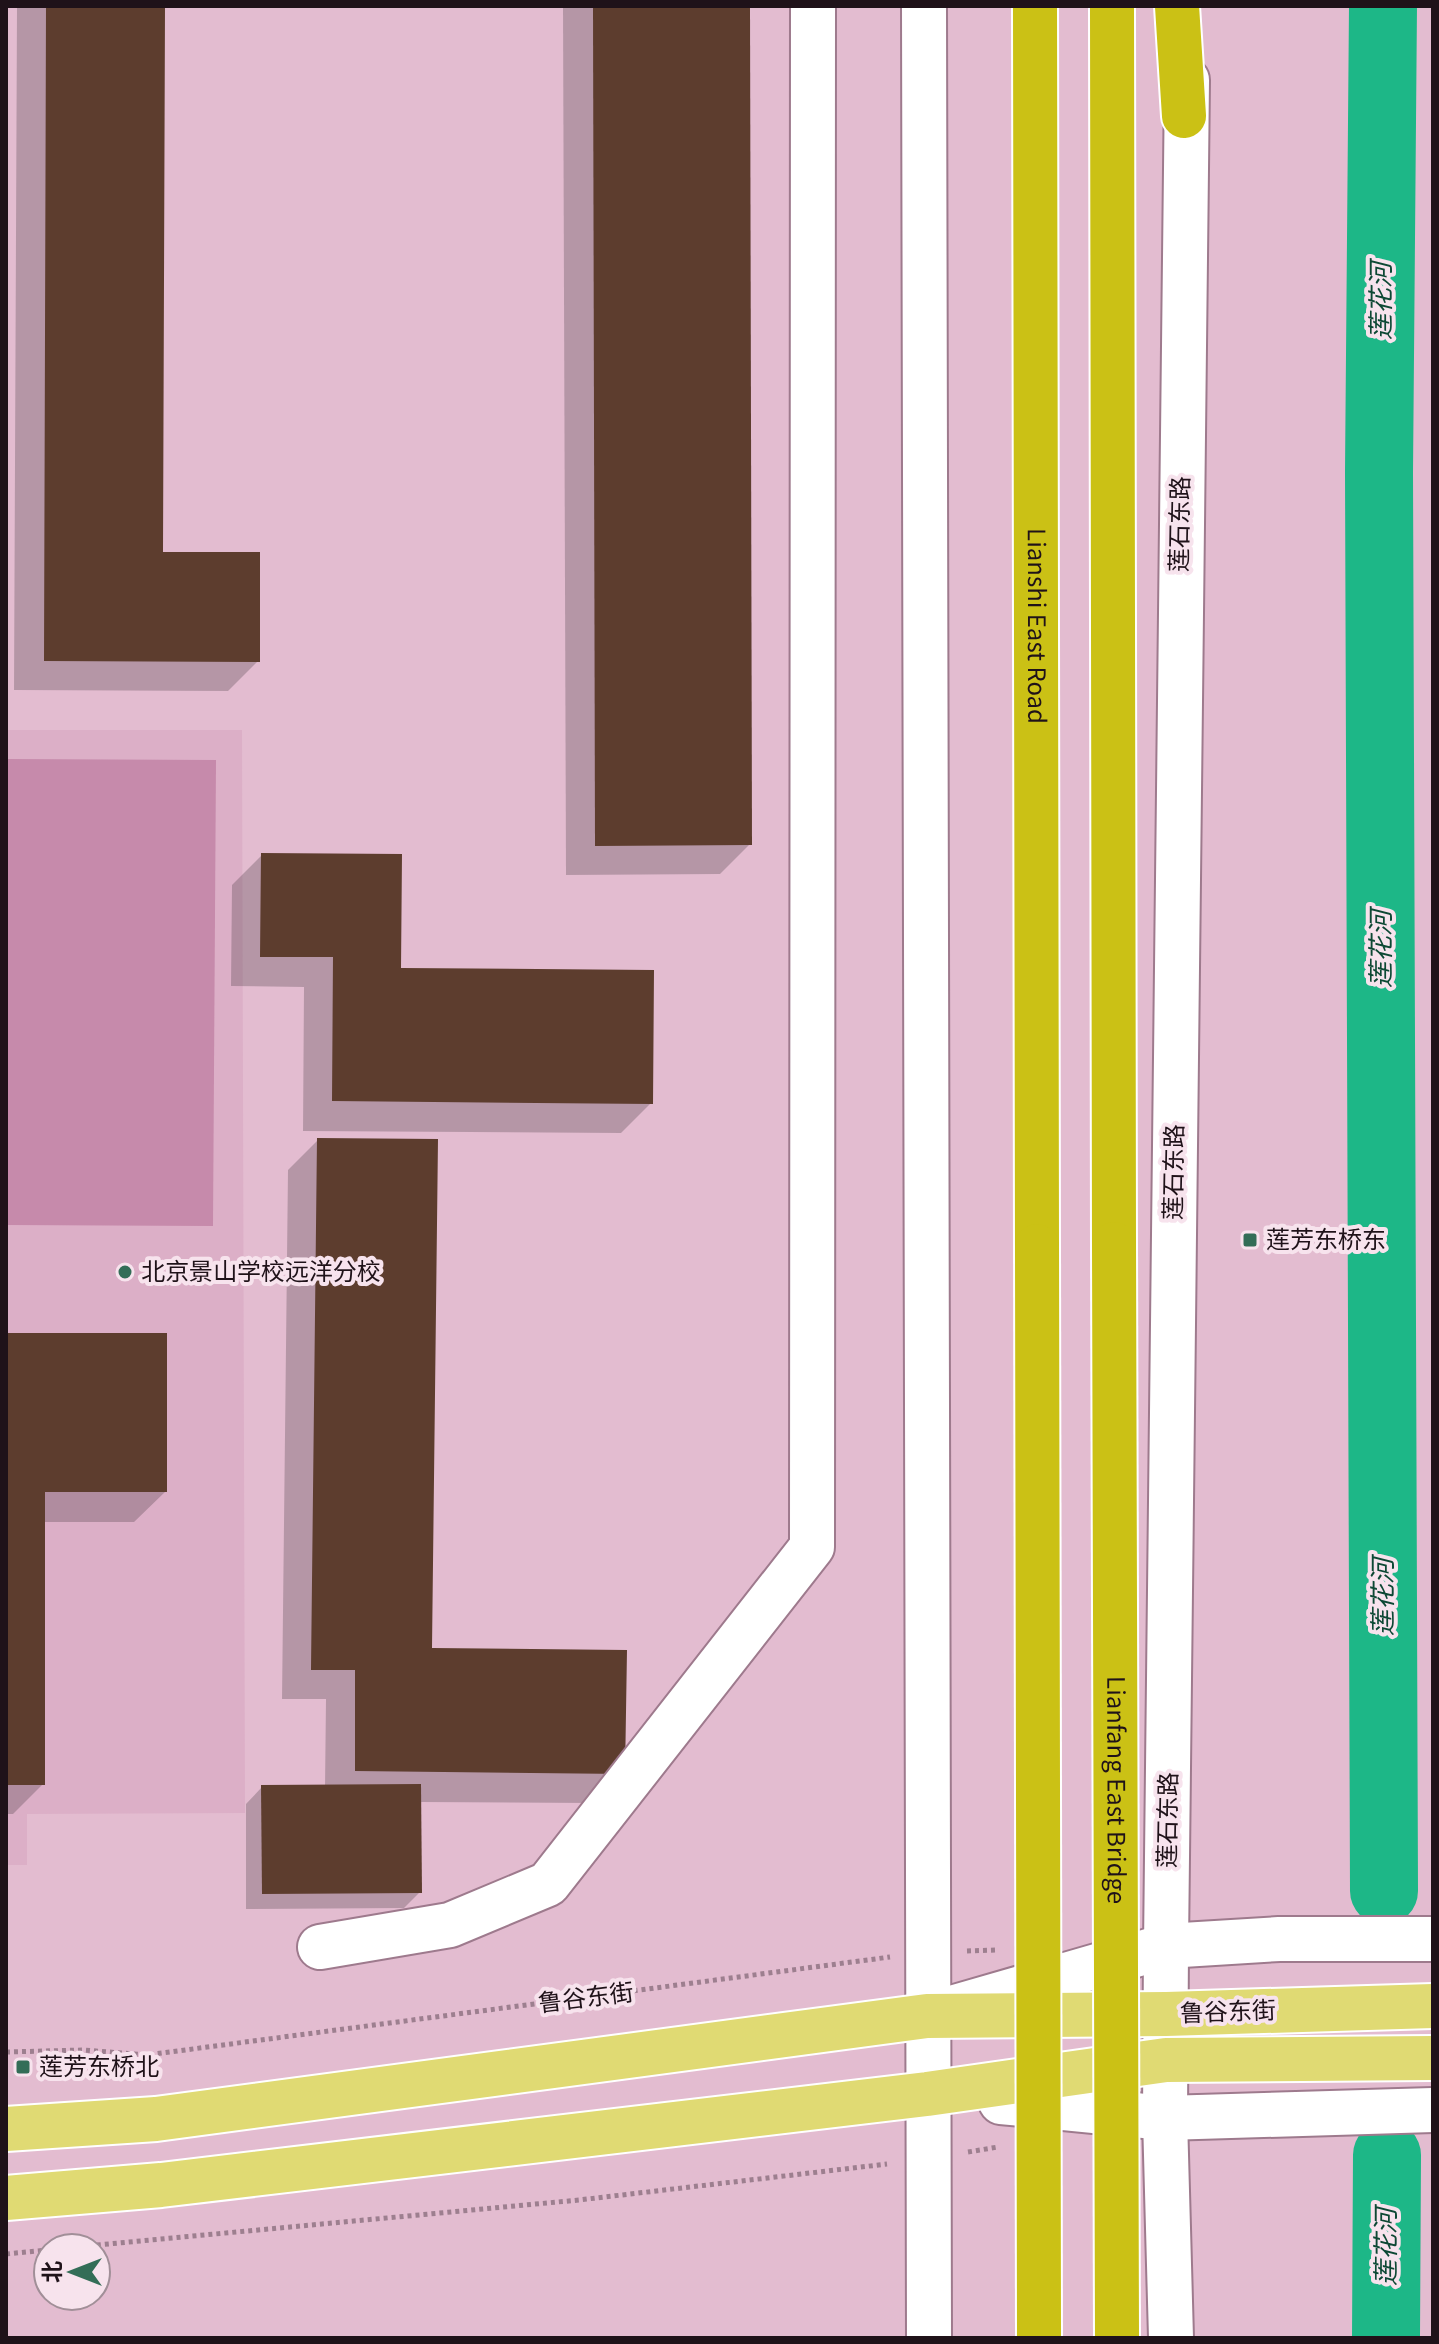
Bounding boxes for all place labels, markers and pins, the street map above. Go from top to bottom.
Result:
place label: 莲芳东桥东 [1266,1220,1386,1255]
marker: 莲芳东桥东 [1241,1231,1259,1249]
place label: 北京景山学校远洋分校 [141,1252,381,1287]
marker: 北京景山学校远洋分校 [116,1263,134,1281]
place label: 莲芳东桥北 [39,2047,159,2082]
marker: 莲芳东桥北 [14,2058,32,2076]

